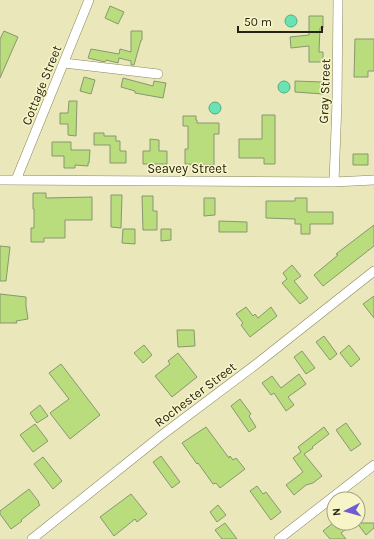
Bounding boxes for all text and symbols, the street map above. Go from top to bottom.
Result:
scale bar [238,8,322,34]
text: 50 m [244,15,272,29]
street label: Cottage Street [19,43,64,127]
street label: Gray Street [316,58,333,124]
street label: Seavey Street [147,161,227,176]
street label: Rochester Street [152,359,239,430]
north arrow [326,491,366,531]
text: N [330,507,343,517]

